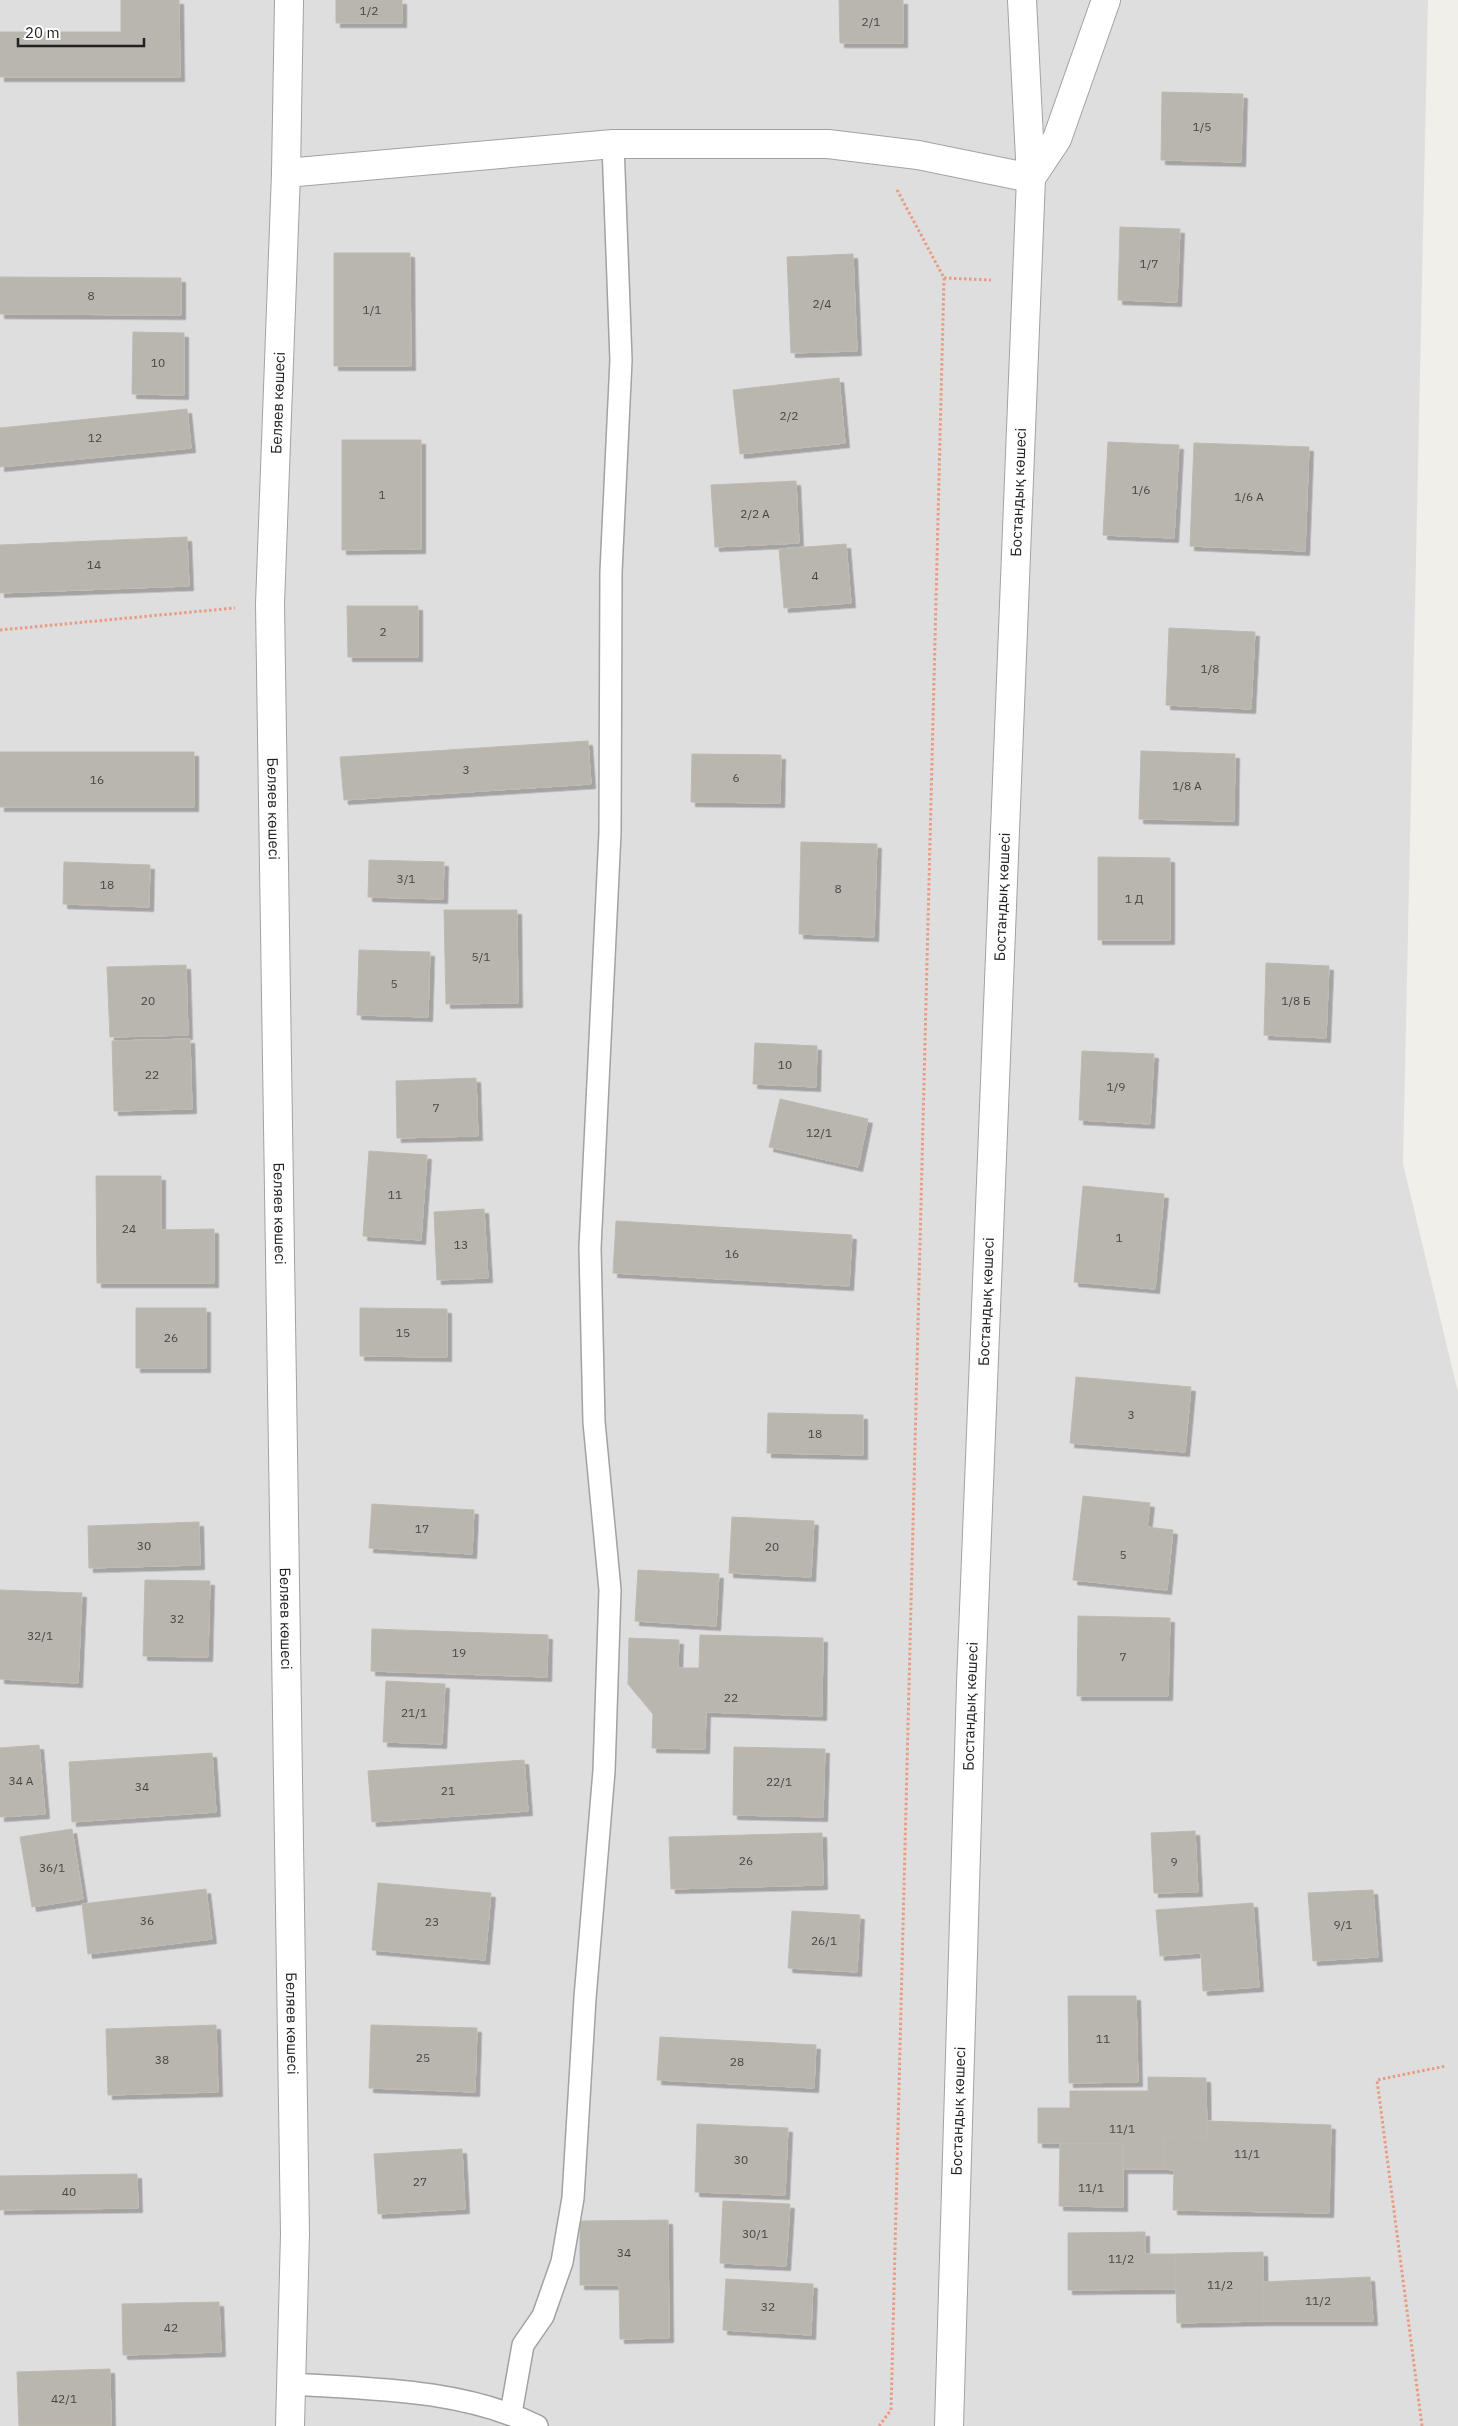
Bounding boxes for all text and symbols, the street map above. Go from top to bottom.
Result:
house number: 1/2 [360,3,379,18]
house number: 2/1 [862,14,881,29]
scale bar [18,15,144,47]
text: 20 m [25,23,60,42]
house number: 1/5 [1193,119,1212,134]
house number: 1/7 [1140,256,1159,271]
house number: 8 [87,288,95,303]
house number: 2/4 [813,296,832,311]
house number: 1/1 [363,302,382,317]
street label: Беляев көшесі [266,352,289,454]
house number: 10 [151,355,165,370]
house number: 2/2 [780,408,799,423]
street label: Бостандық көшесі [1006,427,1030,557]
house number: 12 [88,430,102,445]
house number: 1/6 [1132,482,1151,497]
house number: 1 [378,487,386,502]
house number: 1/6 А [1234,489,1264,504]
house number: 2/2 А [740,506,770,521]
house number: 14 [87,557,101,572]
house number: 4 [811,568,819,583]
house number: 2 [379,624,387,639]
house number: 1/8 [1201,661,1220,676]
street label: Беляев көшесі [263,757,284,860]
house number: 3 [462,762,470,777]
house number: 6 [732,770,740,785]
house number: 16 [90,772,104,787]
house number: 1/8 А [1172,778,1202,793]
street label: Бостандық көшесі [990,832,1014,962]
house number: 3/1 [397,871,416,886]
house number: 18 [100,877,114,892]
house number: 8 [834,881,842,896]
house number: 1 Д [1125,891,1144,906]
house number: 5/1 [472,949,491,964]
house number: 5 [390,976,398,991]
house number: 20 [141,993,155,1008]
house number: 1/8 Б [1281,993,1311,1008]
house number: 10 [778,1057,792,1072]
house number: 22 [145,1067,159,1082]
house number: 1/9 [1107,1079,1126,1094]
house number: 7 [432,1100,440,1115]
house number: 12/1 [806,1125,832,1140]
street label: Беляев көшесі [270,1162,290,1265]
house number: 11 [388,1187,402,1202]
house number: 24 [122,1221,136,1236]
house number: 1 [1115,1230,1123,1245]
house number: 13 [454,1237,468,1252]
street label: Бостандық көшесі [974,1237,998,1366]
house number: 16 [725,1246,739,1261]
house number: 15 [396,1325,410,1340]
house number: 26 [164,1330,178,1345]
house number: 3 [1127,1407,1135,1422]
house number: 18 [808,1426,822,1441]
house number: 17 [415,1521,429,1536]
house number: 30 [137,1538,151,1553]
house number: 20 [765,1539,779,1554]
house number: 5 [1119,1547,1127,1562]
street label: Беляев көшесі [276,1567,296,1670]
house number: 32 [170,1611,184,1626]
house number: 32/1 [27,1628,53,1643]
street label: Бостандық көшесі [958,1641,982,1771]
house number: 19 [452,1645,466,1660]
house number: 7 [1119,1649,1127,1664]
house number: 22 [724,1690,738,1705]
house number: 21/1 [401,1705,427,1720]
house number: 34 А [9,1773,34,1788]
house number: 22/1 [766,1774,792,1789]
house number: 34 [135,1779,149,1794]
house number: 21 [441,1783,455,1798]
house number: 26 [739,1853,753,1868]
house number: 9 [1170,1854,1178,1869]
house number: 36/1 [39,1860,65,1875]
house number: 36 [140,1913,154,1928]
house number: 23 [425,1914,439,1929]
house number: 9/1 [1334,1917,1353,1932]
house number: 26/1 [811,1933,837,1948]
street label: Беляев көшесі [282,1972,303,2075]
house number: 11 [1096,2031,1110,2046]
street label: Бостандық көшесі [946,2046,969,2176]
house number: 25 [416,2050,430,2065]
house number: 38 [155,2052,169,2067]
house number: 28 [730,2054,744,2069]
house number: 11/1 [1109,2121,1135,2136]
house number: 11/1 [1234,2146,1260,2161]
house number: 30 [734,2152,748,2167]
house number: 27 [413,2174,427,2189]
house number: 11/1 [1078,2180,1104,2195]
house number: 40 [62,2184,76,2199]
house number: 30/1 [742,2226,768,2241]
house number: 34 [617,2245,631,2260]
house number: 11/2 [1108,2251,1134,2266]
house number: 11/2 [1207,2277,1233,2292]
house number: 11/2 [1305,2293,1331,2308]
house number: 32 [761,2299,775,2314]
house number: 42 [164,2320,178,2335]
house number: 42/1 [51,2391,77,2406]

